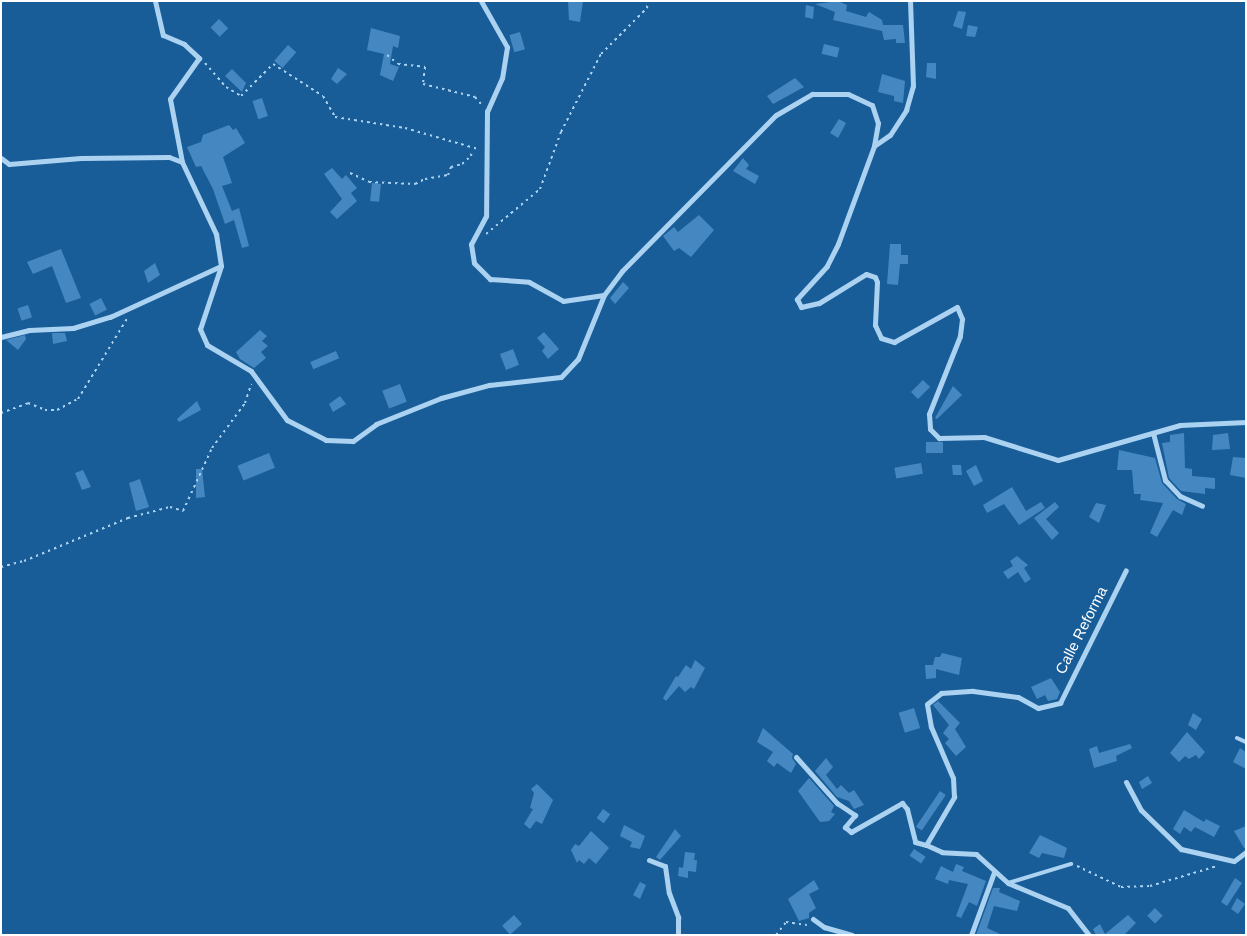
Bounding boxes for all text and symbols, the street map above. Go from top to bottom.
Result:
street label: Calle Reforma [1051,583,1111,677]

